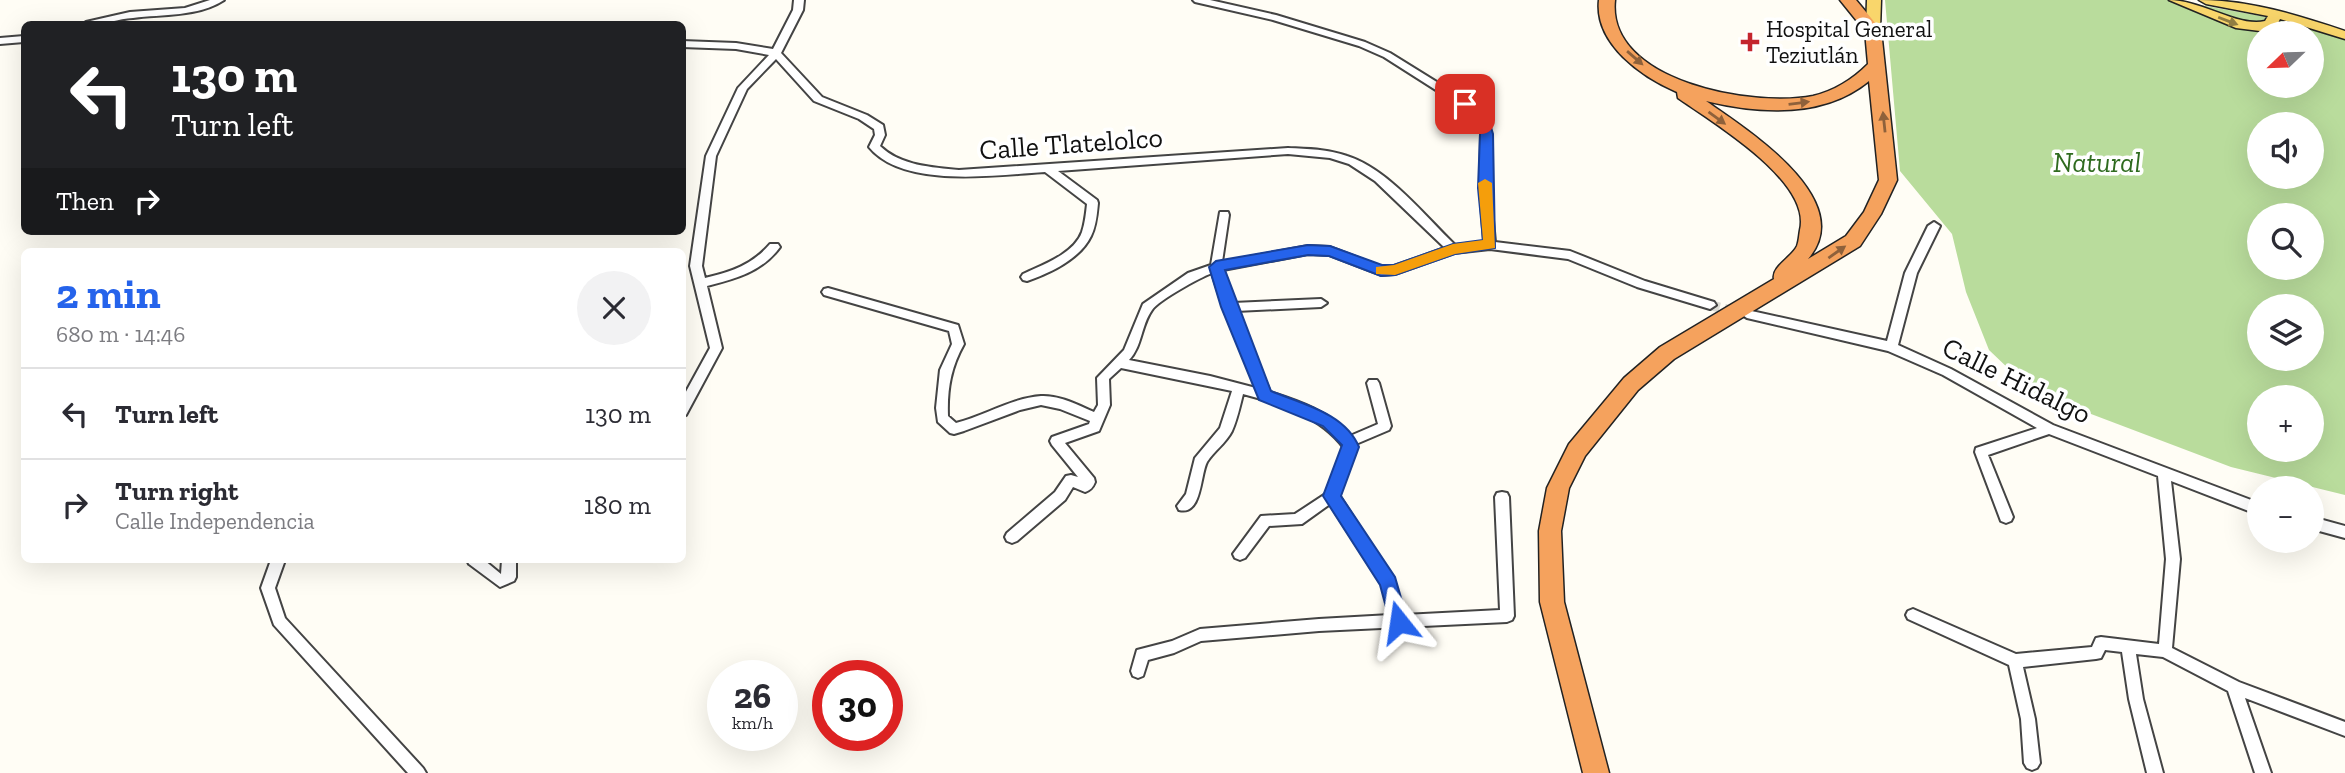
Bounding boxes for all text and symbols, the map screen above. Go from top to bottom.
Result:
place label: Hospital General Teziutlán [1766,15,1932,69]
one-way arrow [2218,15,2239,26]
north arrow [2247,21,2324,98]
map controls [2247,21,2324,553]
marker: Hospital General Teziutlán [1740,32,1760,52]
text: 130 m [171,46,297,105]
icon: left [56,49,147,140]
one-way arrow [1626,50,1644,66]
pin [1435,74,1495,134]
icon: arrive [1446,85,1484,123]
one-way arrow [1788,97,1810,108]
text: Turn left [171,106,293,144]
one-way arrow [1708,111,1726,125]
one-way arrow [1878,111,1889,133]
button: sound [2247,112,2324,189]
street label: Calle Tlatelolco [978,121,1164,166]
park label: Natural [2053,146,2141,179]
icon: right [128,182,166,220]
text: Then [56,185,114,217]
button: search [2247,203,2324,280]
one-way arrow [1828,245,1846,259]
text: 2 min [56,268,161,319]
button: close [577,271,651,345]
button: layers [2247,294,2324,371]
text: 680 m · 14:46 [56,320,185,348]
street label: Calle Hidalgo [1937,330,2096,431]
button: + [2247,385,2324,462]
icon: left [56,395,94,433]
text: Turn left [115,398,218,430]
text: 130 m [585,398,651,430]
text: Turn right [115,475,238,507]
button: − [2247,476,2324,553]
icon: right [56,486,94,524]
text: 180 m [584,489,651,521]
text: Calle Independencia [115,507,315,535]
position arrow [1362,585,1436,659]
speed limit sign: 30 [812,660,903,751]
text: 26 [734,675,771,717]
text: km/h [732,712,773,734]

